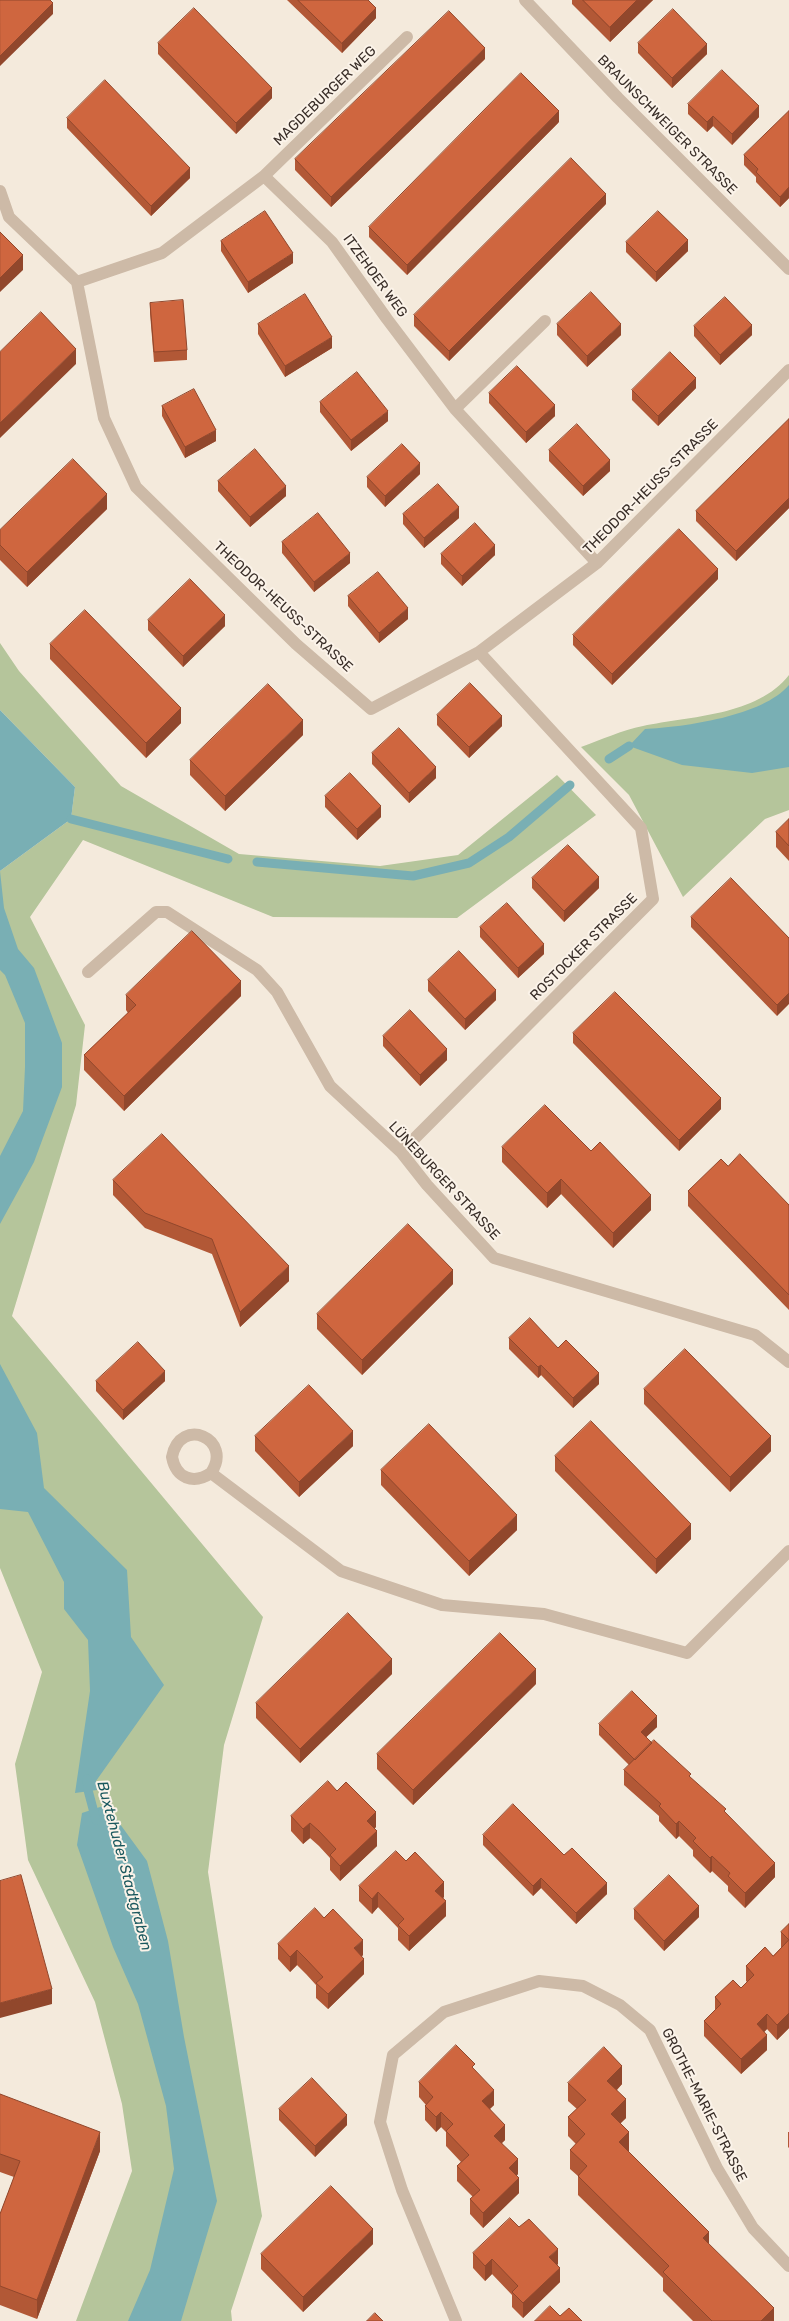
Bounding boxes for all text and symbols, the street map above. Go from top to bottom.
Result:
street label: MAGDEBURGER WEG [270,43,380,149]
street label: BRAUNSCHWEIGER STRASSE [594,52,740,198]
street label: ITZEHOER WEG [339,231,411,321]
street label: THEODOR-HEUSS-STRASSE [580,416,722,558]
street label: THEODOR-HEUSS-STRASSE [210,538,356,676]
street label: ROSTOCKER STRASSE [527,890,641,1004]
street label: LÜNEBURGER STRASSE [385,1118,503,1244]
water label: Buxtehuder Stadtgraben [93,1779,155,1953]
street label: GROTHE-MARIE-STRASSE [658,2025,750,2185]

